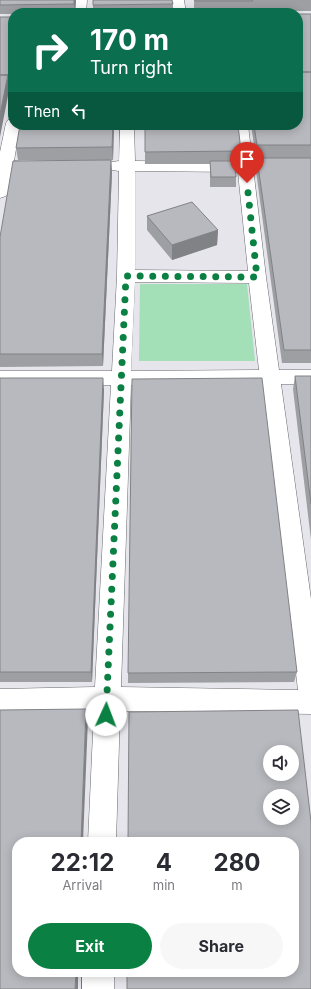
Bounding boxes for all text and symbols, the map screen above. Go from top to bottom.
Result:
text: 170 m [90,23,169,57]
icon: right [24,24,76,76]
text: Turn right [90,57,173,78]
icon: left [68,100,90,122]
text: Then [24,102,60,121]
pin [230,142,264,183]
icon: arrive [236,148,258,170]
position arrow [85,694,127,736]
map controls [263,745,299,825]
button: sound [263,745,299,781]
button: layers [263,789,299,825]
text: 22:12 [51,848,114,877]
text: 4 [156,848,172,877]
text: 280 [214,848,260,877]
text: Arrival [62,877,102,893]
text: min [153,877,175,893]
text: m [231,877,243,893]
button: Exit [28,923,152,969]
button: Share [160,923,283,969]

